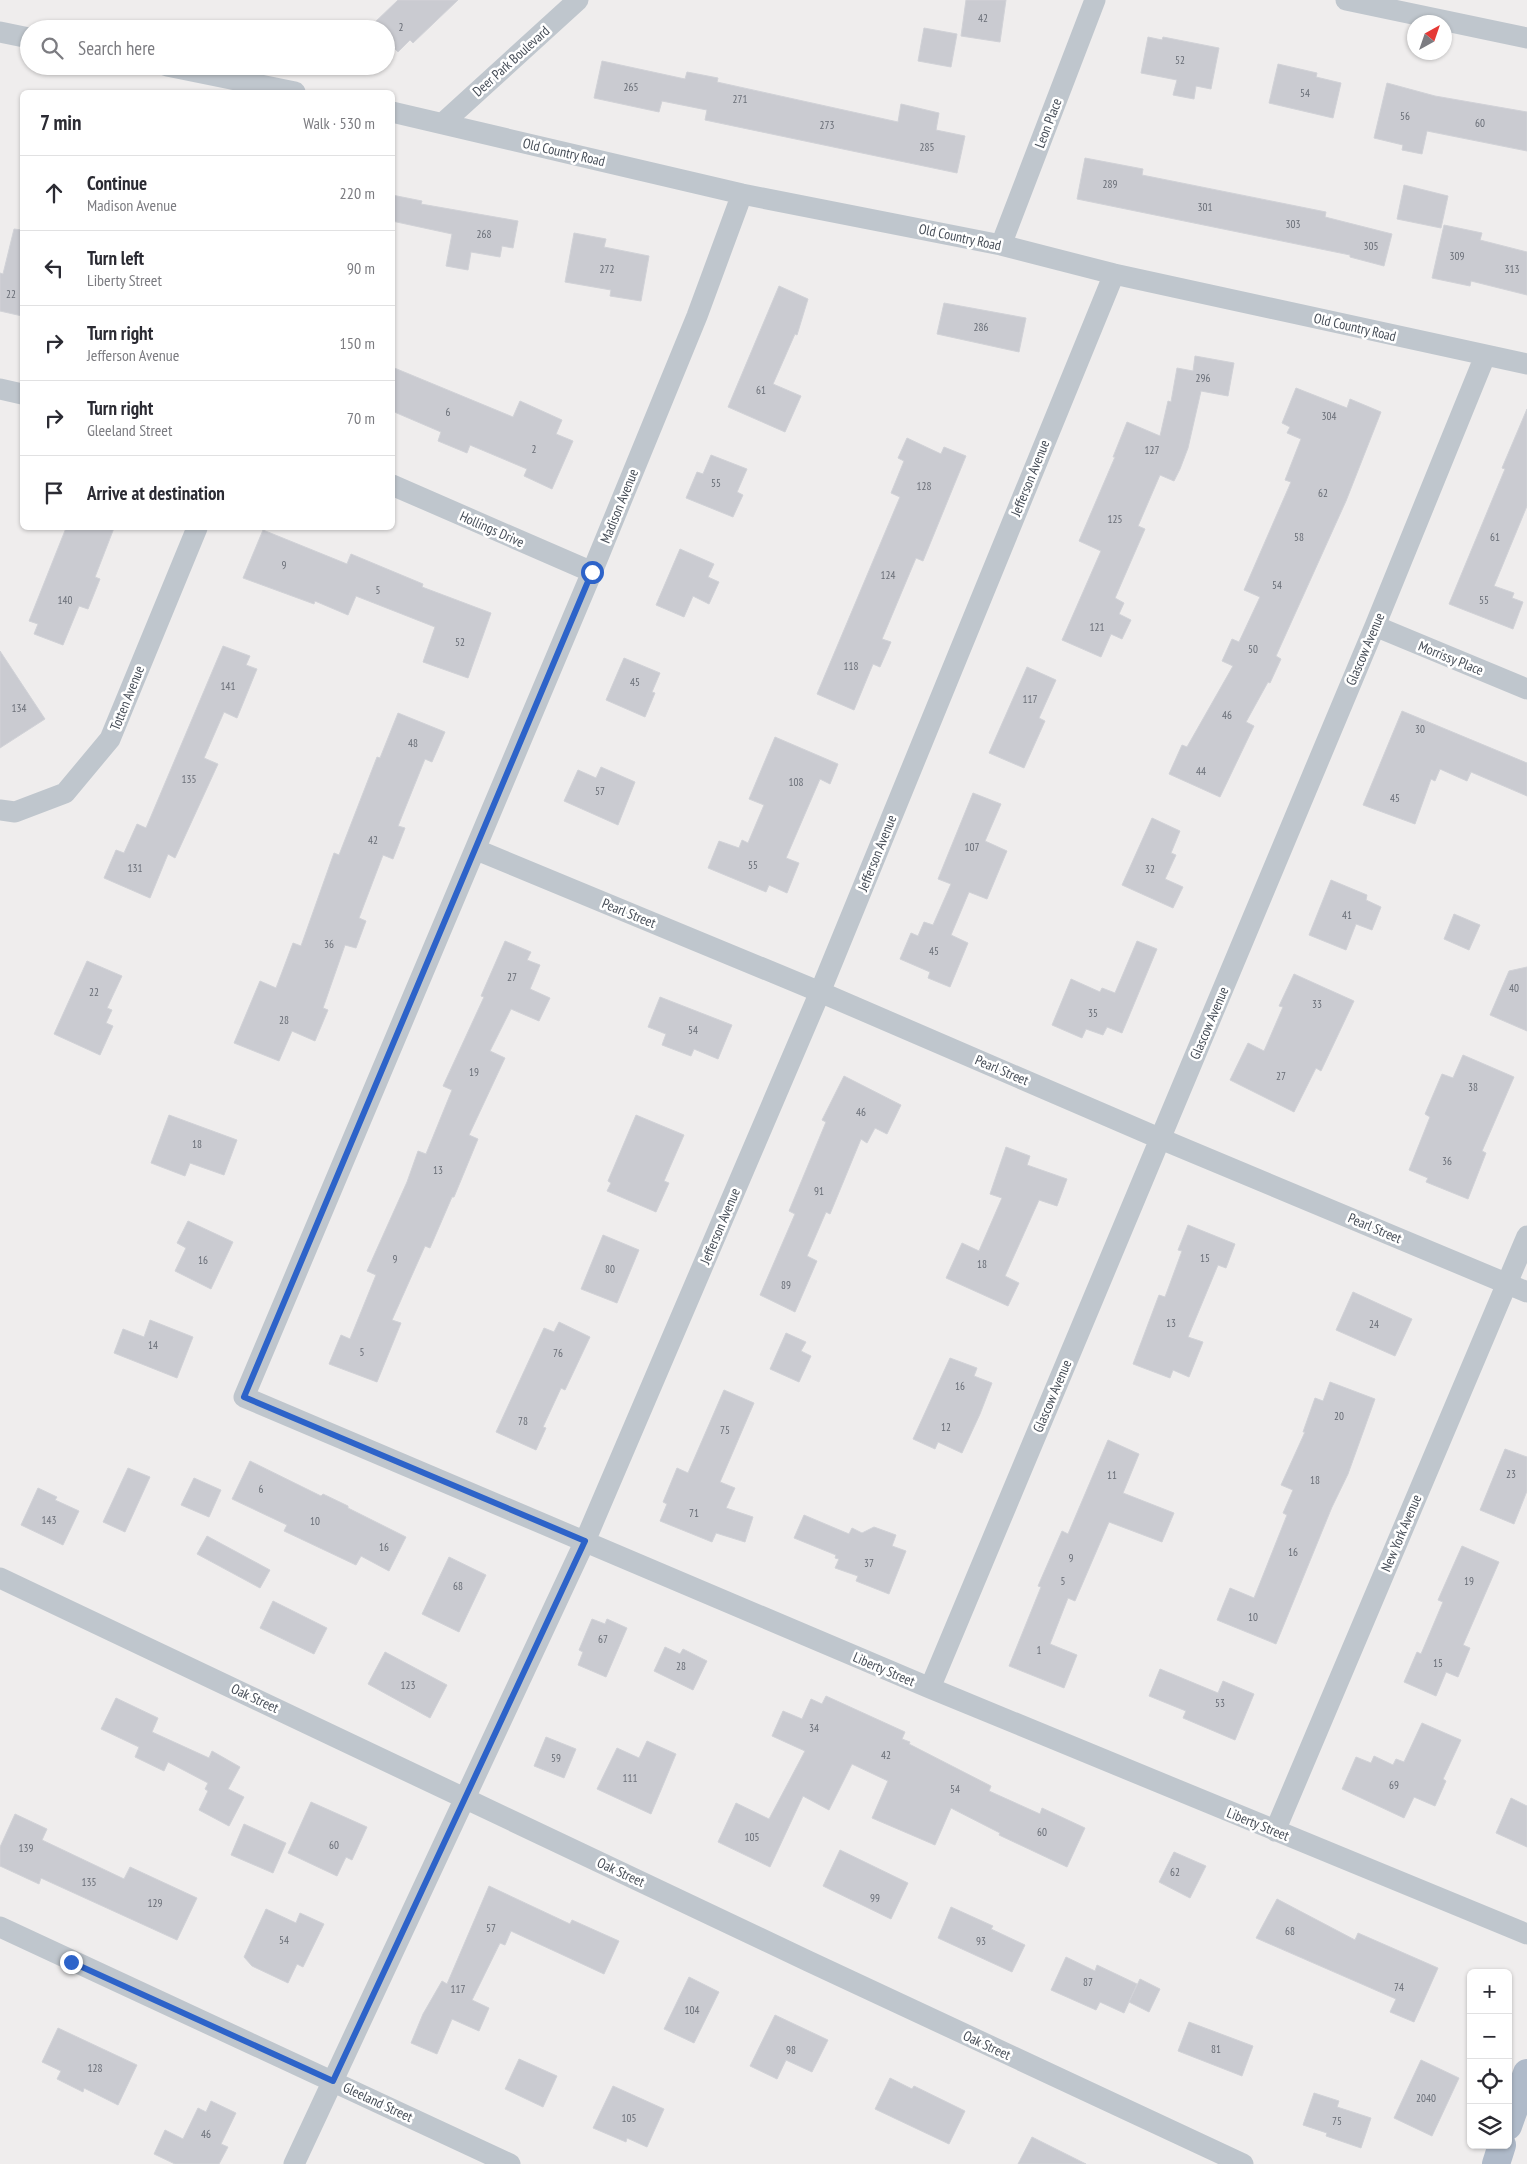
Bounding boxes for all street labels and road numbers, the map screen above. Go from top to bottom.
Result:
street label: Deer Park Boulevard [469,22,553,100]
street label: Leon Place [1030,95,1066,150]
street label: Old Country Road [521,134,607,170]
street label: Old Country Road [917,219,1003,255]
street label: Old Country Road [1312,309,1398,345]
street label: Jefferson Avenue [1006,437,1054,520]
street label: Madison Avenue [596,466,642,546]
street label: Hollings Drive [457,507,527,551]
street label: Glascow Avenue [1342,610,1388,688]
street label: Morrissy Place [1416,637,1486,679]
street label: Totten Avenue [106,663,148,733]
street label: Jefferson Avenue [853,812,901,895]
street label: Pearl Street [600,894,659,932]
street label: Glascow Avenue [1186,984,1232,1062]
street label: Pearl Street [973,1051,1032,1089]
street label: Jefferson Avenue [696,1185,744,1268]
street label: Pearl Street [1346,1209,1405,1247]
street label: Glascow Avenue [1029,1357,1075,1435]
street label: New York Avenue [1377,1491,1425,1574]
street label: Liberty Street [850,1648,918,1690]
street label: Oak Street [228,1679,282,1717]
street label: Liberty Street [1224,1803,1292,1845]
street label: Oak Street [594,1853,648,1891]
street label: Oak Street [960,2026,1014,2064]
street label: Gleeland Street [340,2078,416,2126]

